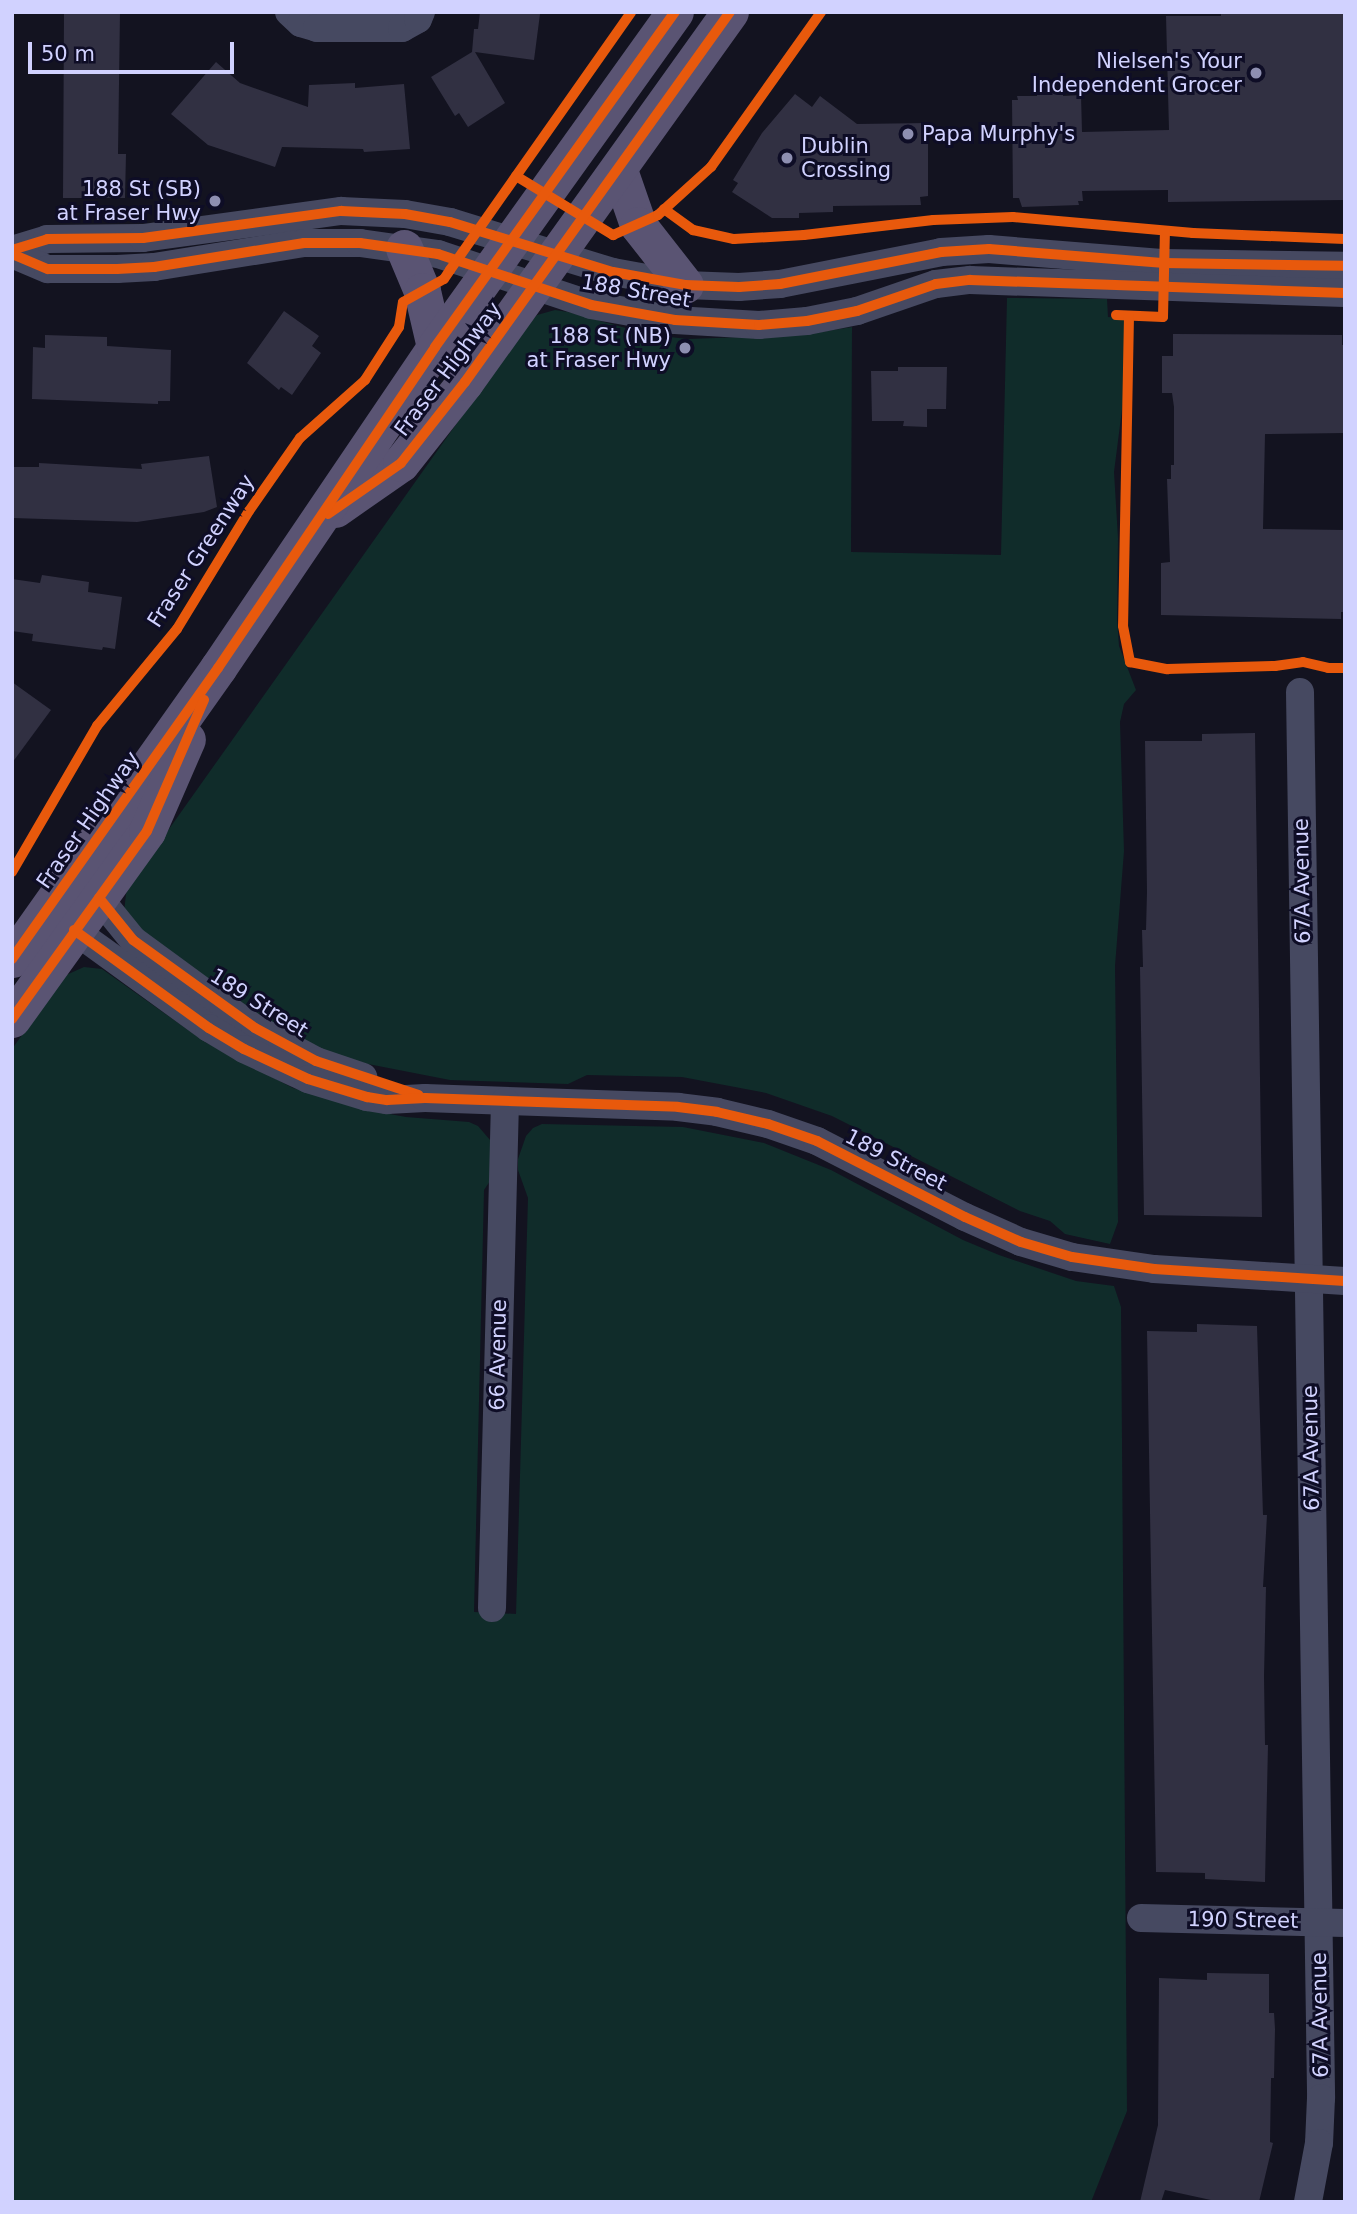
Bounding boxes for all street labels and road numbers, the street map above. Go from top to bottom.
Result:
street label: 188 Street [579,269,693,313]
street label: Fraser Highway [389,297,507,441]
street label: Fraser Greenway [142,470,260,632]
street label: Fraser Highway [31,746,145,894]
street label: 67A Avenue [1288,818,1316,944]
street label: 189 Street [205,963,313,1043]
street label: 189 Street [841,1124,951,1196]
street label: 66 Avenue [484,1299,512,1411]
street label: 67A Avenue [1297,1385,1325,1511]
street label: 190 Street [1188,1906,1298,1934]
street label: 67A Avenue [1306,1952,1334,2078]

